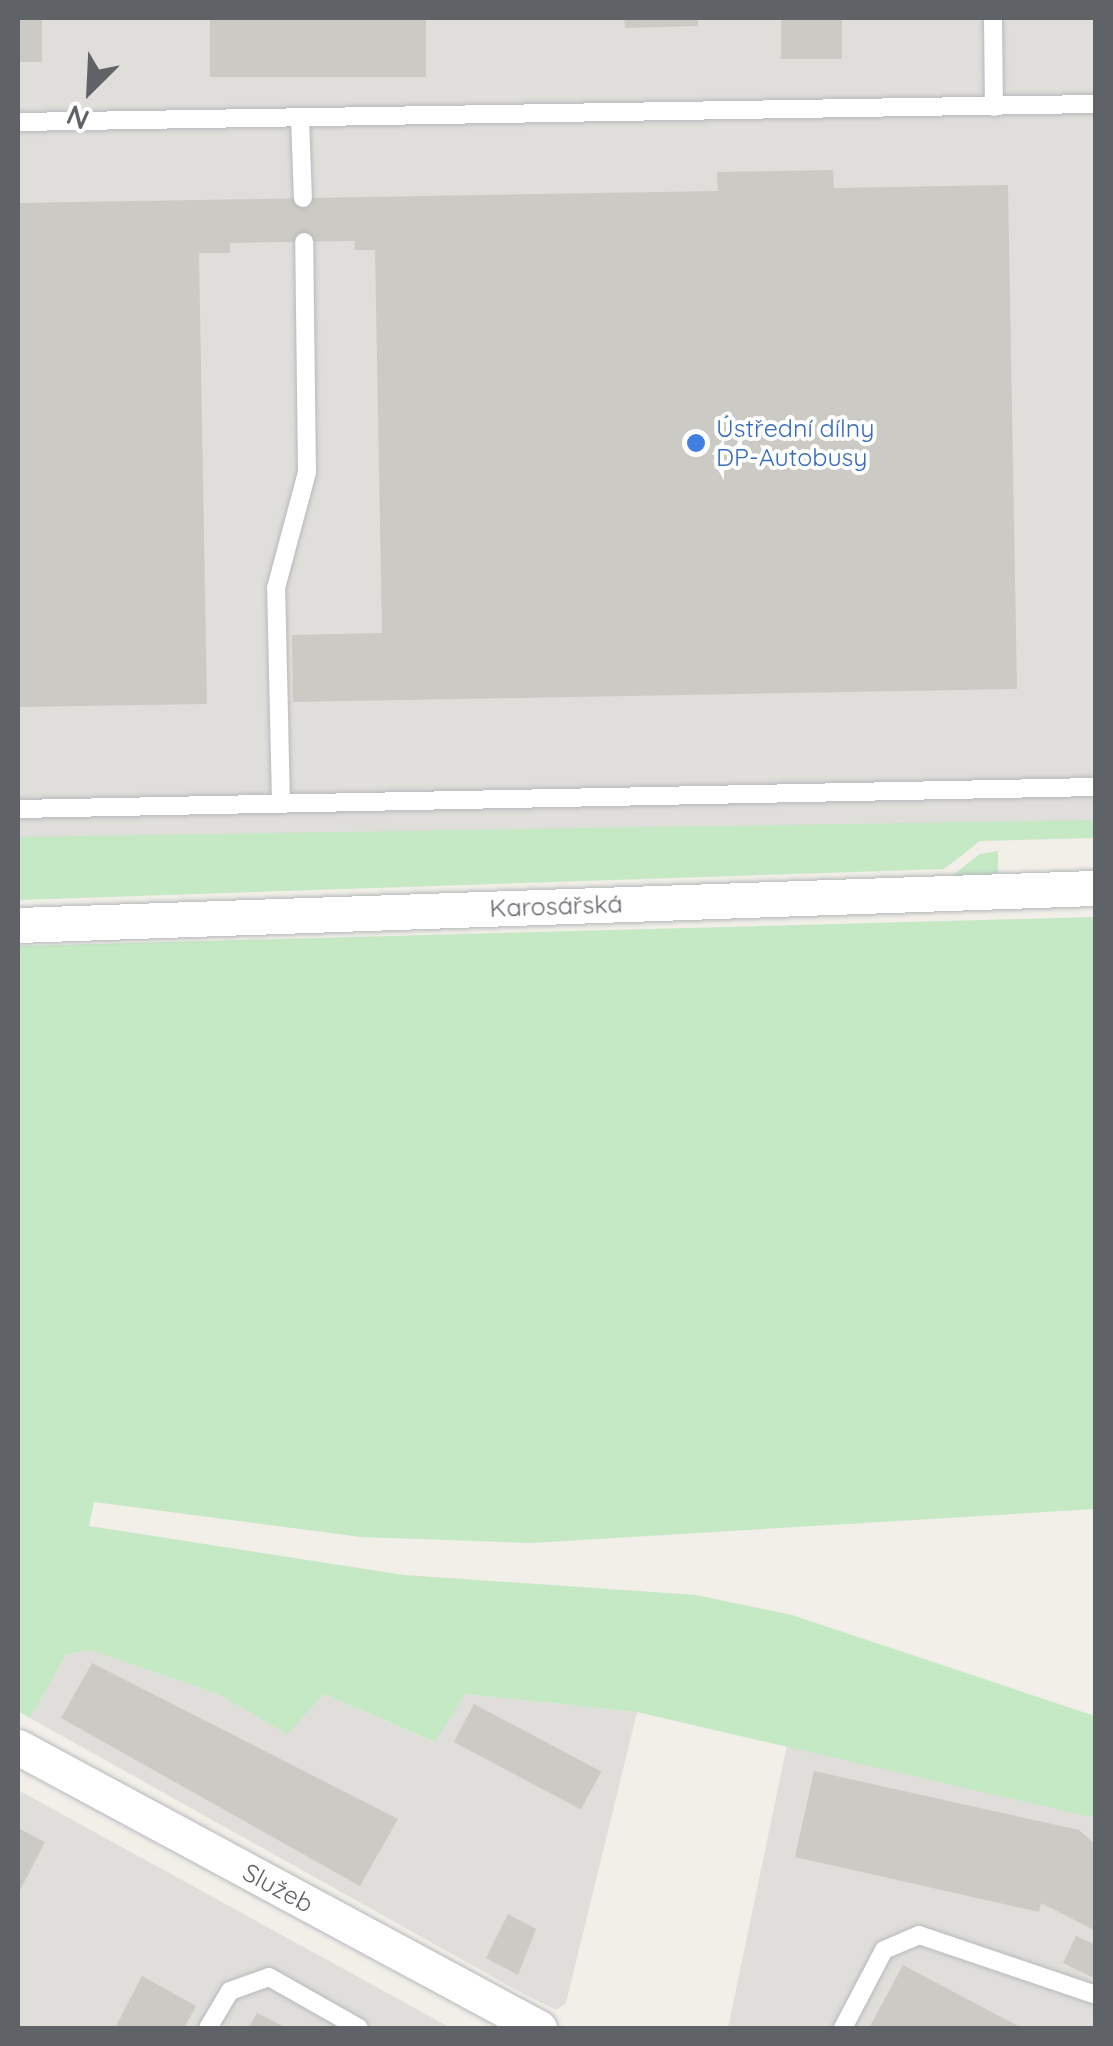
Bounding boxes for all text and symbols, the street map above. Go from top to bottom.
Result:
north arrow [40,40,140,140]
text: N [61,98,94,138]
place label: Ústřední dílny DP-Autobusy [716,414,874,473]
marker: Ústřední dílny DP-Autobusy [685,432,707,454]
street label: Karosářská [489,889,623,923]
street label: Služeb [238,1857,318,1919]

